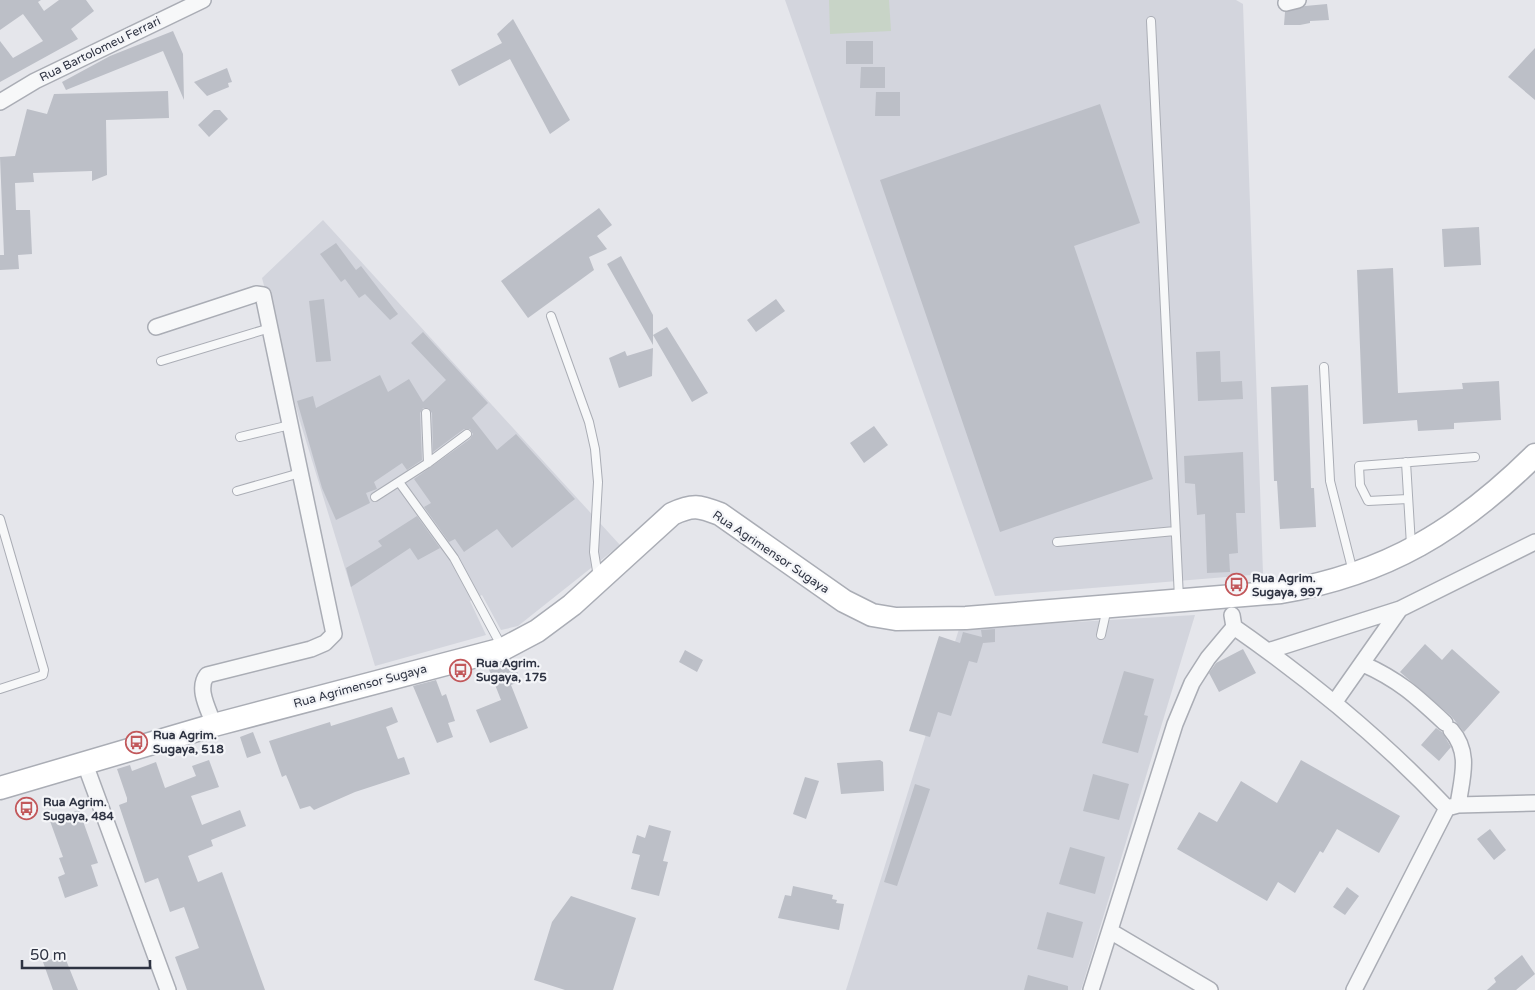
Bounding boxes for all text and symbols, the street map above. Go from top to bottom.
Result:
street label: Rua Bartolomeu Ferrari [37,14,163,84]
street label: Rua Agrimensor Sugaya [710,508,832,596]
place label: Rua Agrim. Sugaya, 997 [1252,571,1323,600]
bus stop icon: Rua Agrim. Sugaya, 997 [1224,573,1248,597]
place label: Rua Agrim. Sugaya, 175 [476,656,547,685]
bus stop icon: Rua Agrim. Sugaya, 175 [448,658,472,682]
street label: Rua Agrimensor Sugaya [292,661,428,711]
place label: Rua Agrim. Sugaya, 518 [153,728,224,757]
bus stop icon: Rua Agrim. Sugaya, 518 [125,730,149,754]
place label: Rua Agrim. Sugaya, 484 [43,795,114,824]
bus stop icon: Rua Agrim. Sugaya, 484 [15,797,39,821]
scale bar [22,938,150,970]
text: 50 m [30,946,67,964]

